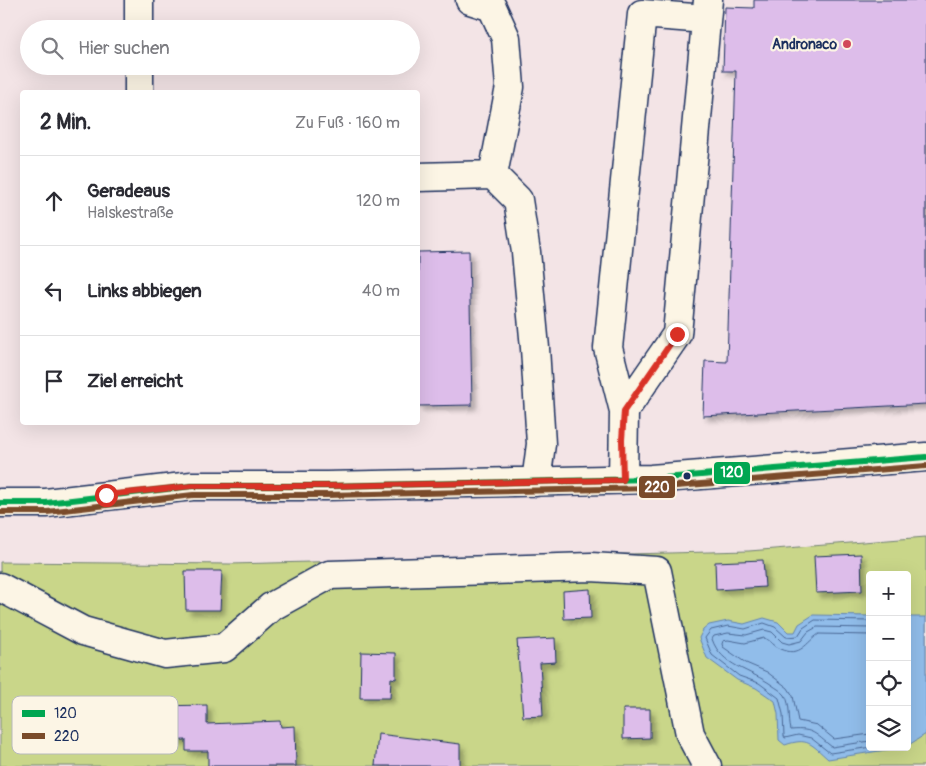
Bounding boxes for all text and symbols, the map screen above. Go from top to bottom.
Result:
search box [20,20,420,75]
icon: search [38,34,66,62]
text: Hier suchen [78,36,170,60]
place label: Andronaco [772,36,837,53]
marker: Andronaco [841,38,853,50]
text: 2 Min. [40,109,91,136]
text: Zu Fuß · 160 m [295,113,400,133]
text: Geradeaus [87,179,170,203]
icon: ahead [40,187,68,215]
text: 120 m [356,191,400,211]
text: Halskestraße [87,203,173,223]
icon: left [40,277,68,305]
text: Links abbiegen [87,279,202,303]
text: 40 m [362,281,400,301]
route end [666,323,689,346]
icon: arrive [40,367,68,395]
text: Ziel erreicht [87,369,183,393]
line badge: 120 [713,461,751,485]
text: 120 [721,464,744,481]
unlabelled marker [682,471,692,481]
line badge: 220 [638,475,676,499]
text: 220 [644,479,670,496]
route start [95,484,118,507]
map controls [866,571,911,751]
button: + [866,571,911,616]
button: − [866,616,911,661]
button: locate [866,661,911,706]
legend [12,696,178,754]
text: 120 [54,705,77,722]
button: layers [866,706,911,751]
text: 220 [54,728,79,745]

